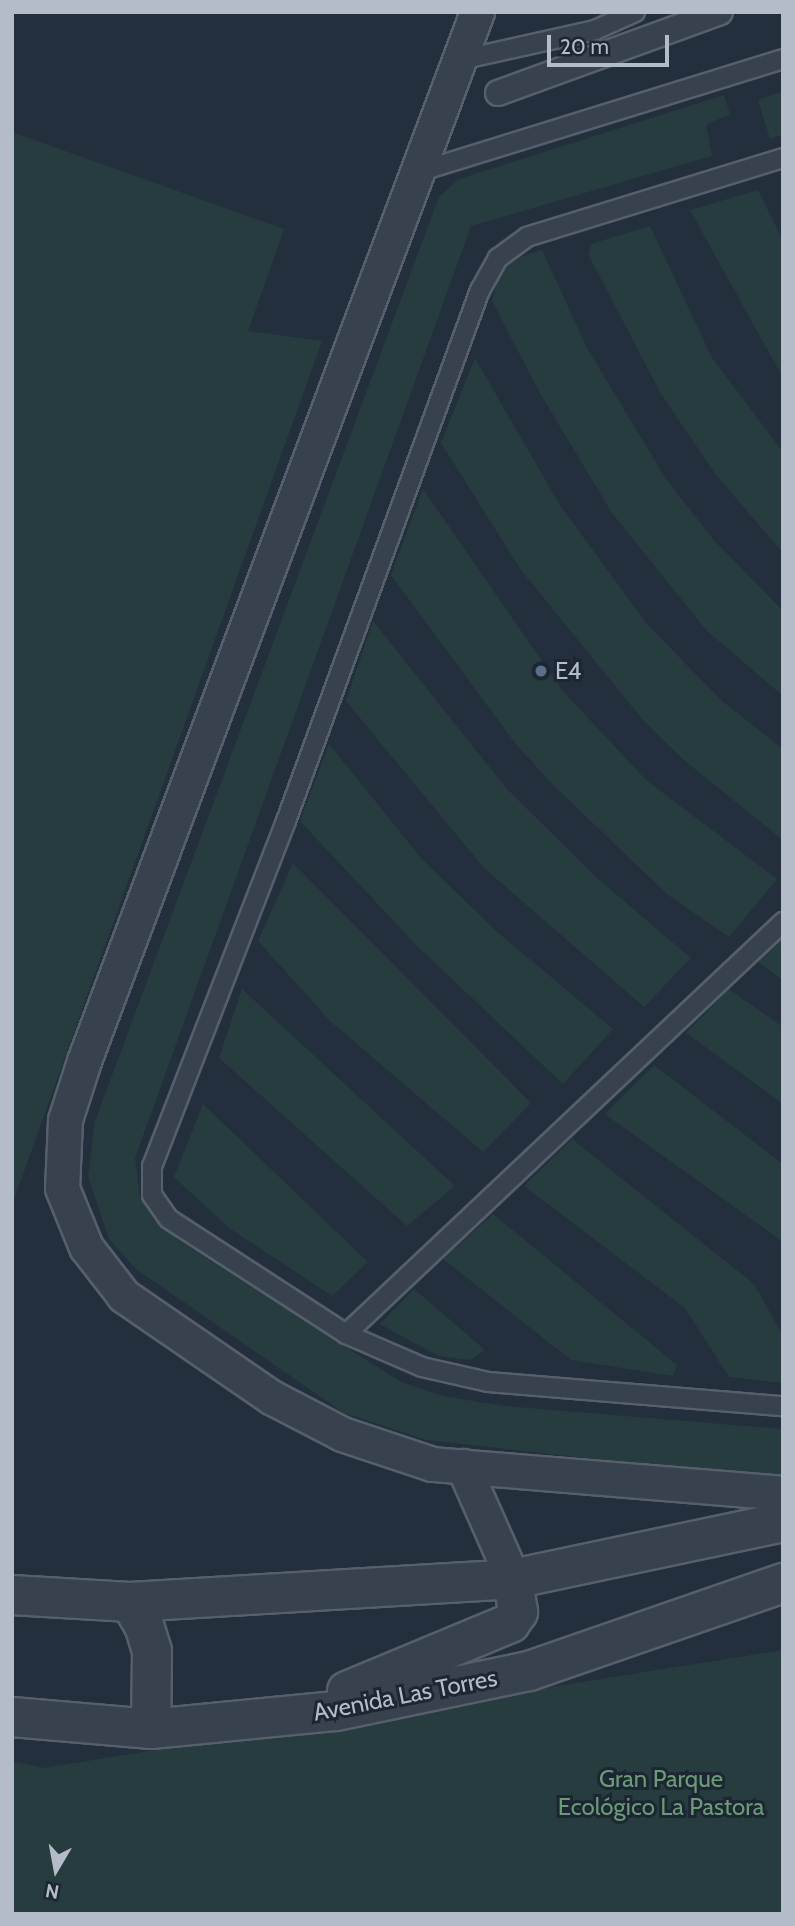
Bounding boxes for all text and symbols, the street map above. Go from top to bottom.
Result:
scale bar [550,21,672,65]
text: 20 m [560,34,609,59]
place label: E4 [555,657,581,685]
marker: E4 [533,663,549,679]
street label: Avenida Las Torres [311,1663,499,1727]
park label: Gran Parque Ecológico La Pastora [558,1765,764,1821]
north arrow [21,1835,91,1905]
text: N [44,1879,61,1904]

